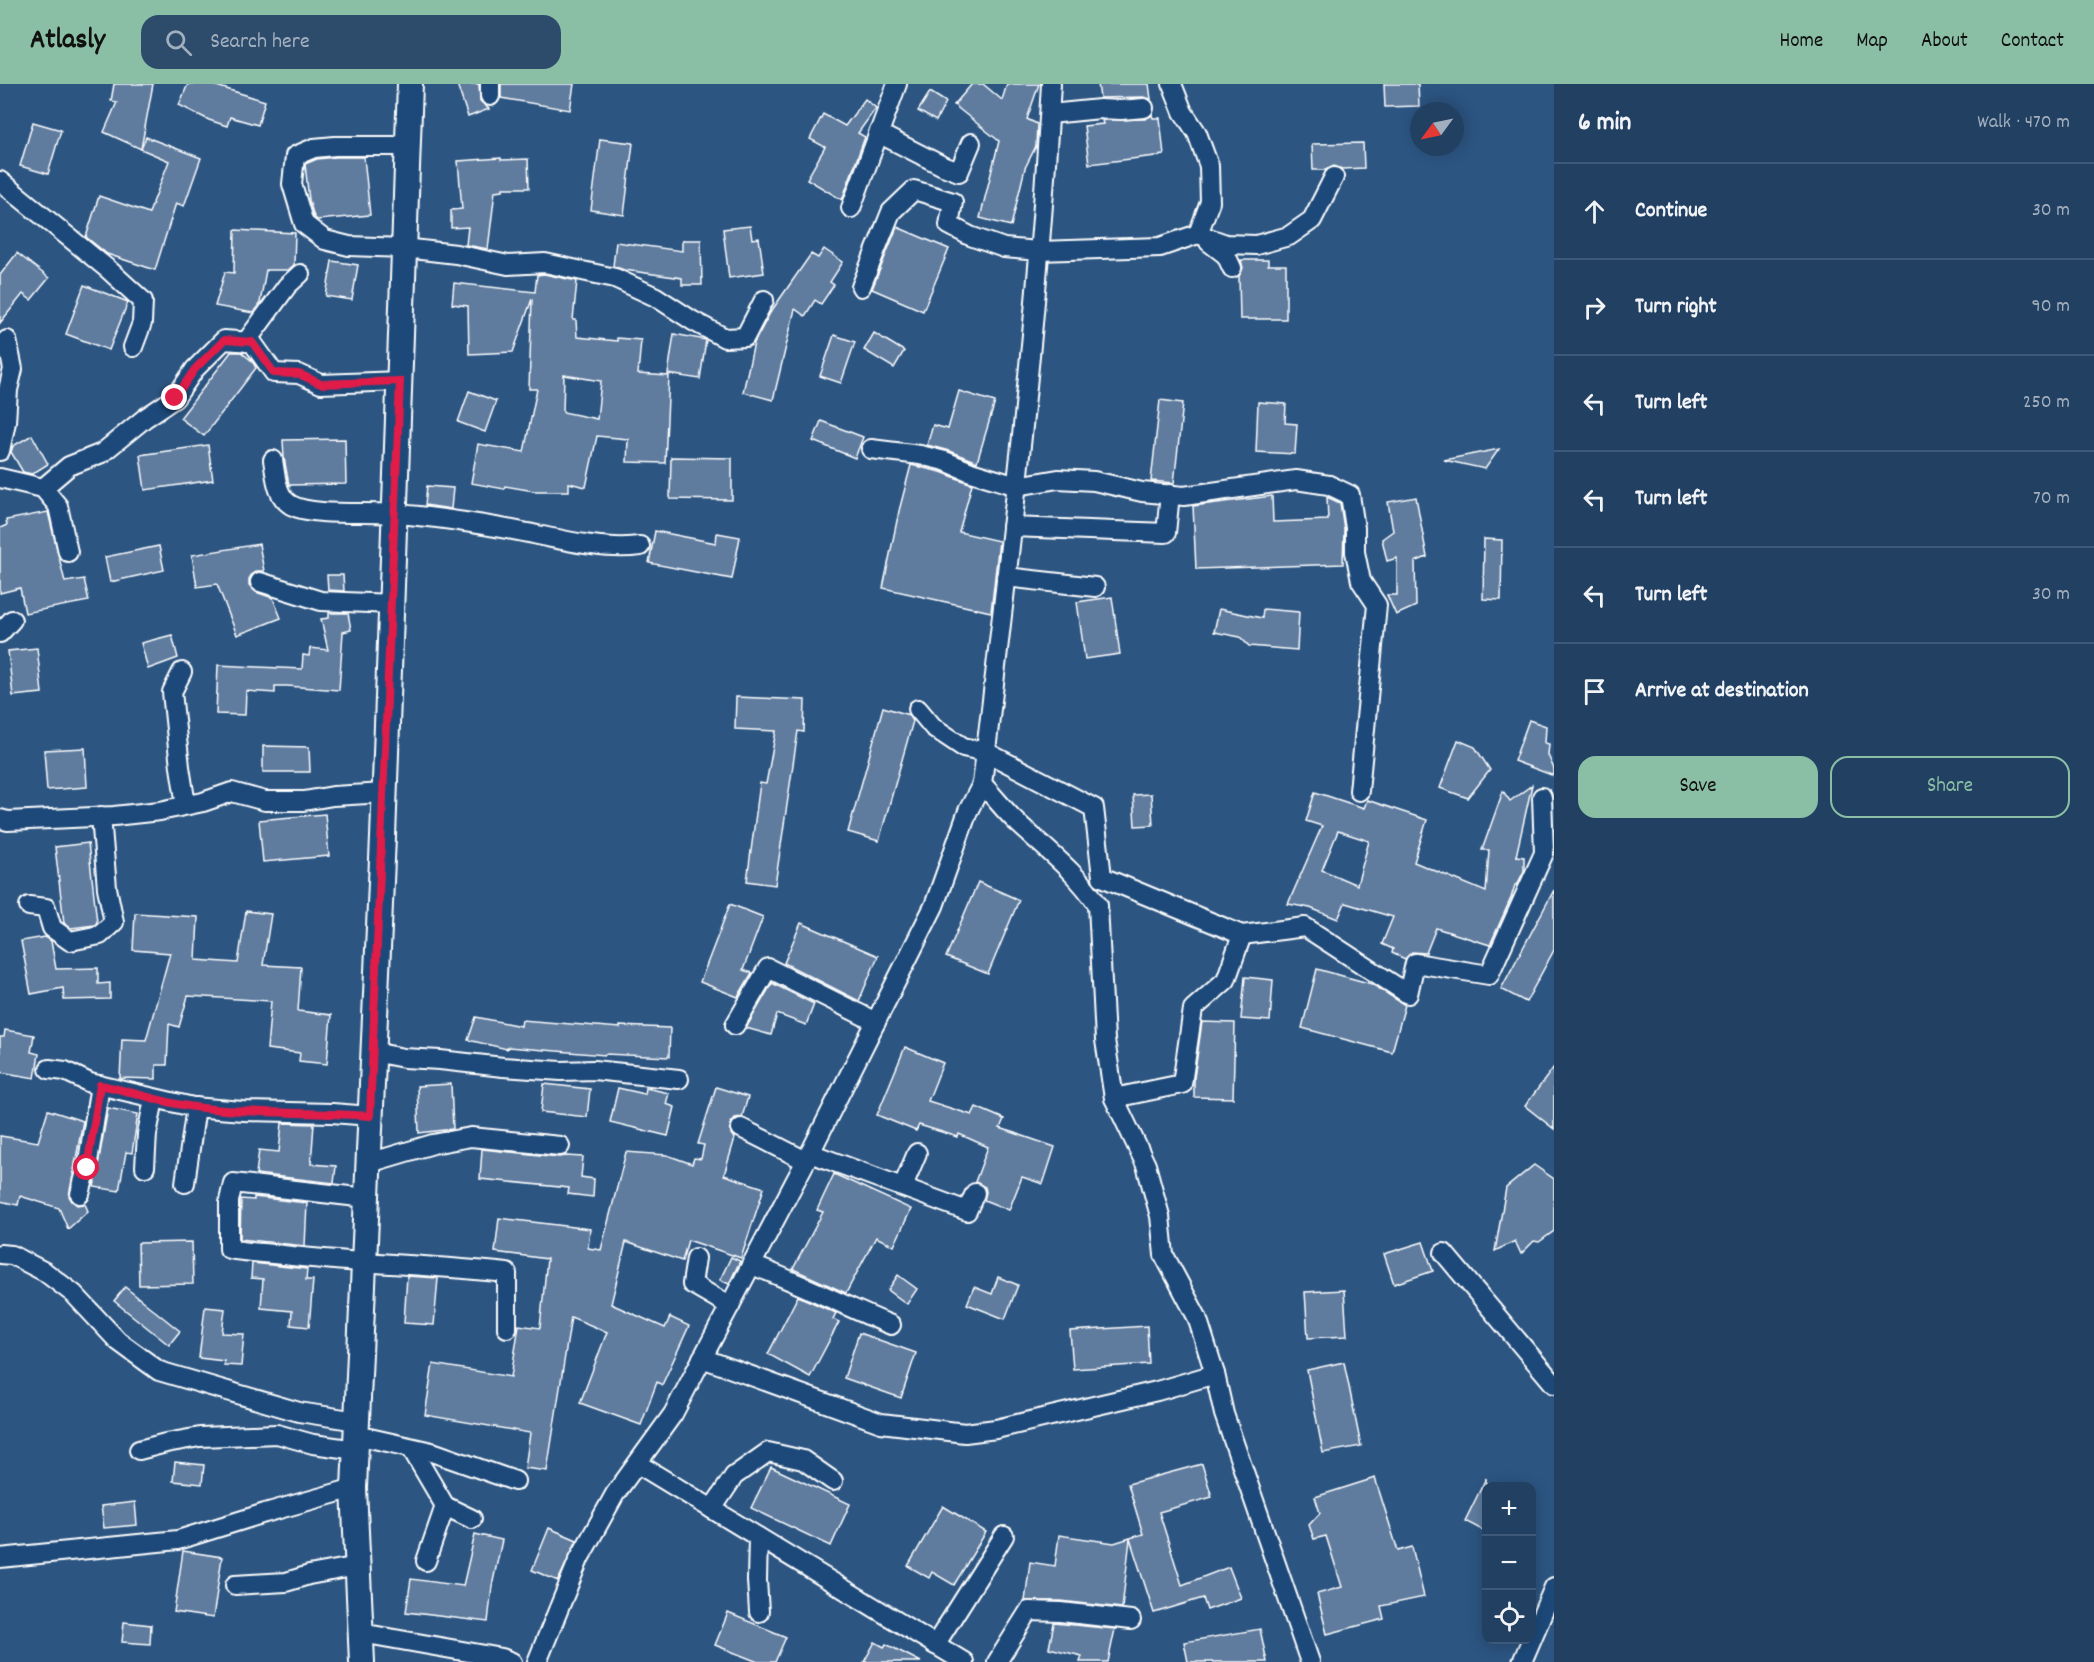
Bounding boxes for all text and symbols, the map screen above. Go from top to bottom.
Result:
search box [141,15,561,69]
text: Atlasly [30,22,105,62]
icon: search [162,26,195,59]
text: Search here [210,27,310,58]
text: Home [1779,27,1823,57]
text: Map [1856,27,1888,57]
text: About [1921,27,1968,57]
text: Contact [2001,27,2064,57]
north arrow [1410,102,1464,156]
text: 6 min [1578,105,1631,142]
text: Walk · 470 m [1977,109,2070,137]
icon: ahead [1578,195,1611,228]
text: Continue [1635,196,1707,227]
text: 30 m [2032,197,2070,225]
icon: right [1578,291,1611,324]
text: Turn right [1635,292,1717,323]
text: 90 m [2032,293,2070,321]
route end [161,384,187,410]
icon: left [1578,387,1611,420]
text: Turn left [1635,388,1707,419]
text: 250 m [2023,389,2070,417]
icon: left [1578,483,1611,516]
text: Turn left [1635,484,1707,515]
text: 70 m [2033,485,2070,513]
icon: left [1578,579,1611,612]
text: Turn left [1635,580,1707,611]
text: 30 m [2032,581,2070,609]
icon: arrive [1578,675,1611,708]
text: Arrive at destination [1635,676,1809,707]
button: Save [1578,756,1818,818]
button: Share [1830,756,2070,818]
route start [73,1154,99,1180]
map controls [1482,1482,1536,1644]
button: + [1482,1482,1536,1536]
button: − [1482,1536,1536,1590]
button: locate [1482,1590,1536,1644]

